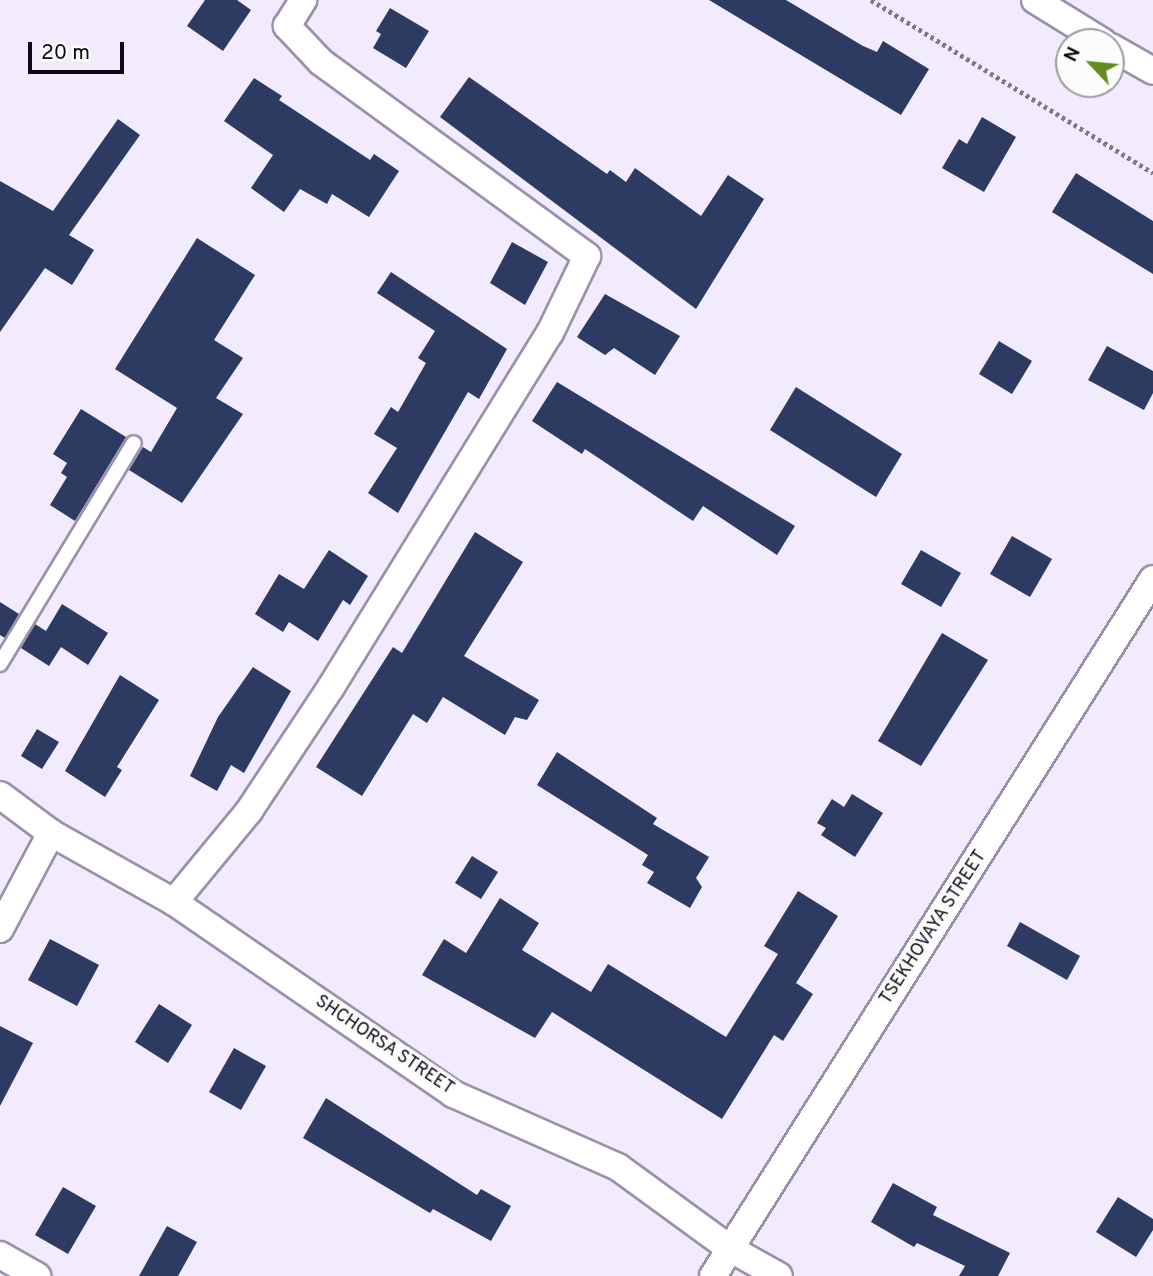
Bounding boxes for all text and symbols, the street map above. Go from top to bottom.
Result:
scale bar [32,28,128,72]
north arrow [1055,28,1125,98]
text: 20 m [41,40,90,67]
text: N [1059,43,1087,66]
street label: TSEKHOVAYA STREET [876,847,992,1009]
street label: SHCHORSA STREET [310,991,458,1101]

